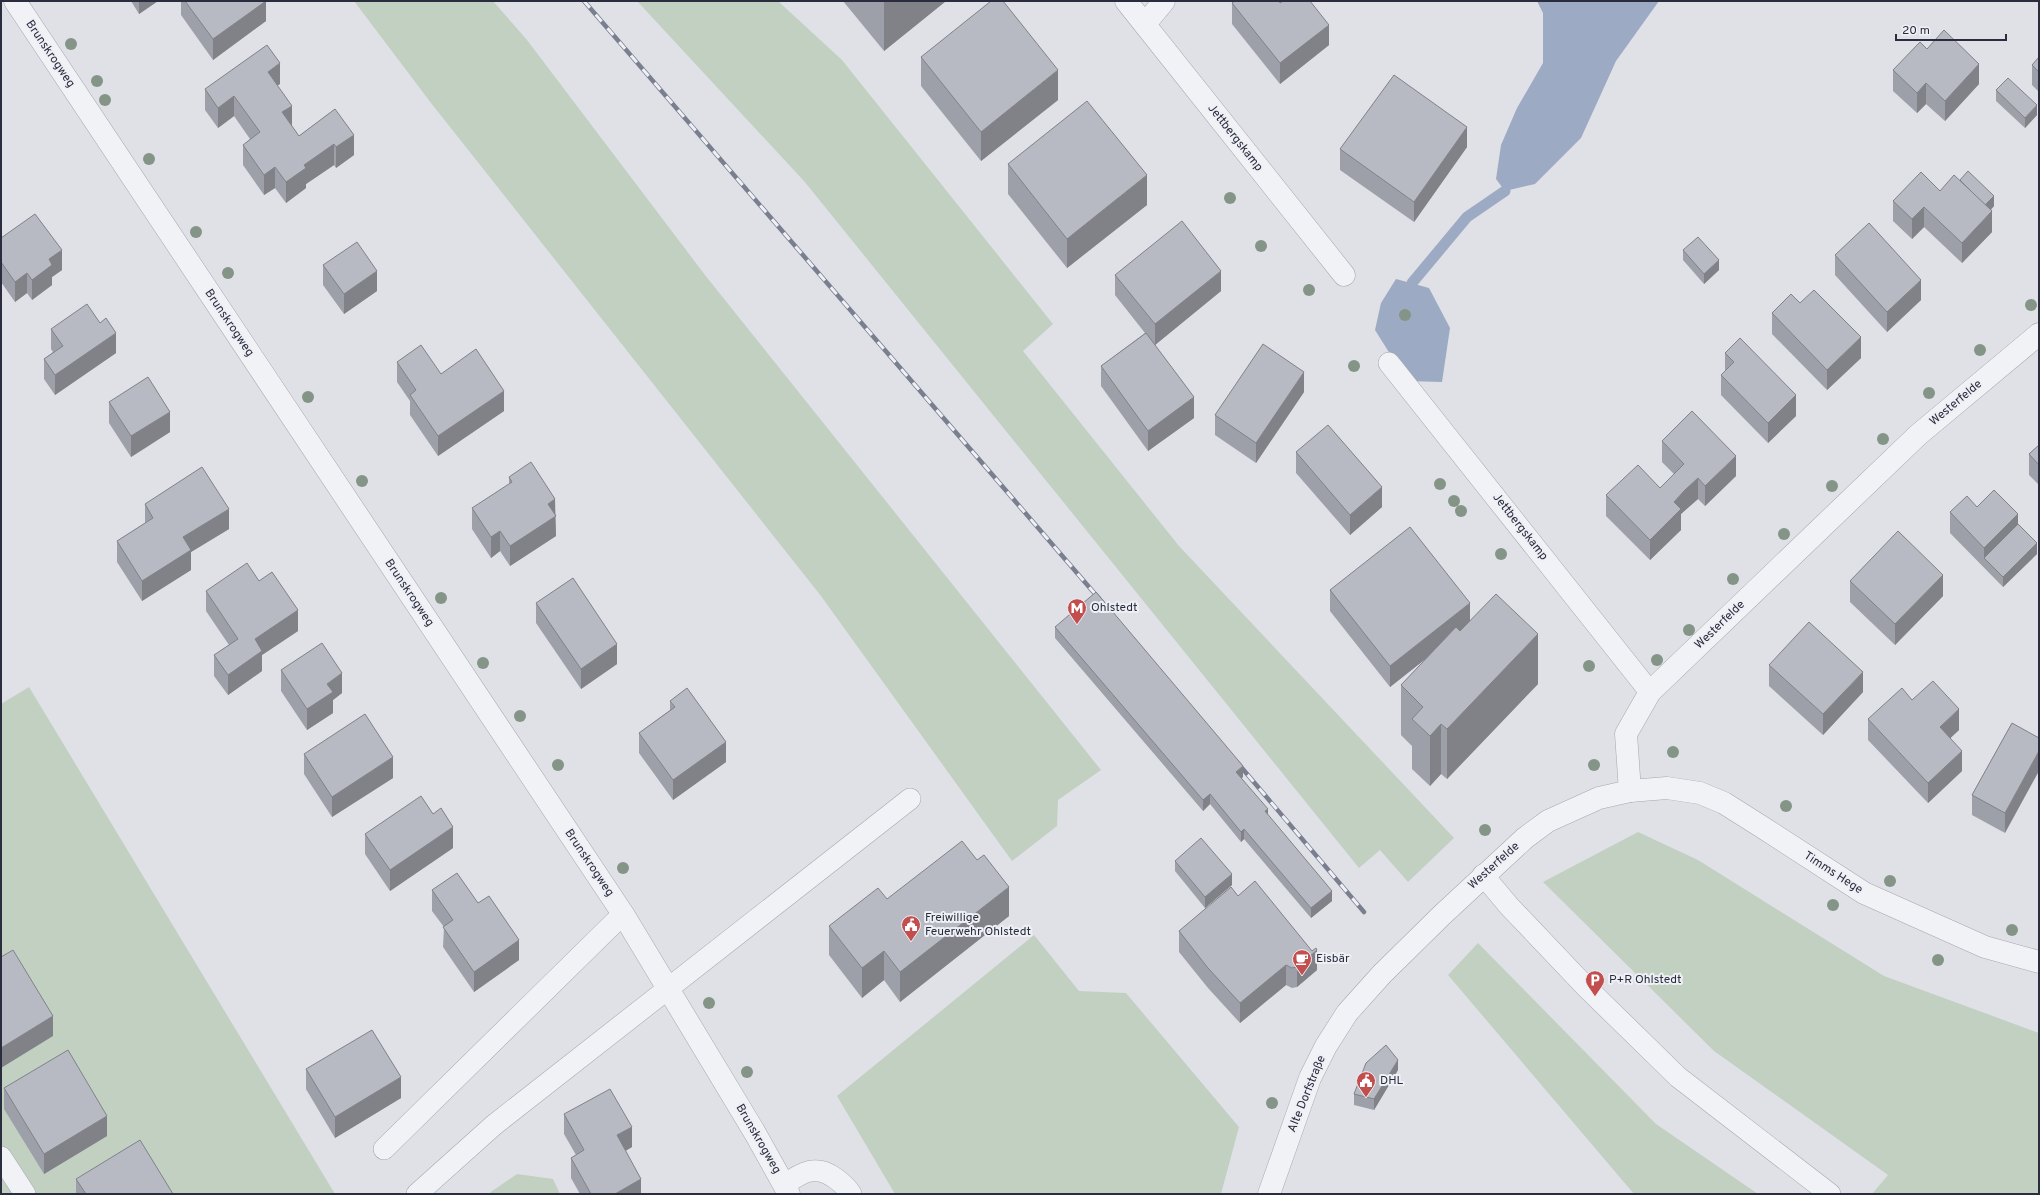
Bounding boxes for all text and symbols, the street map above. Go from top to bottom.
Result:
scale bar [1896,16,2006,42]
street label: Brunskrogweg [22,17,78,91]
text: 20 m [1902,23,1930,39]
street label: Jettbergskamp [1204,101,1267,175]
street label: Brunskrogweg [201,286,257,360]
street label: Westerfelde [1926,376,1986,430]
street label: Jettbergskamp [1489,490,1552,564]
street label: Brunskrogweg [381,556,437,630]
metro station icon: Ohlstedt [1066,597,1088,625]
street label: Westerfelde [1691,597,1749,653]
place label: Ohlstedt [1091,600,1138,616]
street label: Brunskrogweg [561,826,617,900]
street label: Westerfelde [1465,839,1523,893]
street label: Timms Hege [1800,848,1866,898]
place label: Freiwillige Feuerwehr Ohlstedt [925,910,1031,940]
public building icon: Freiwillige Feuerwehr Ohlstedt [900,914,922,942]
cafe icon: Eisbär [1291,948,1313,976]
place label: Eisbär [1316,951,1350,967]
parking icon: P+R Ohlstedt [1584,969,1606,997]
place label: P+R Ohlstedt [1609,972,1682,988]
street label: Alte Dorfstraße [1284,1053,1330,1135]
public building icon: DHL [1355,1070,1377,1098]
place label: DHL [1380,1073,1403,1089]
street label: Brunskrogweg [732,1101,784,1177]

